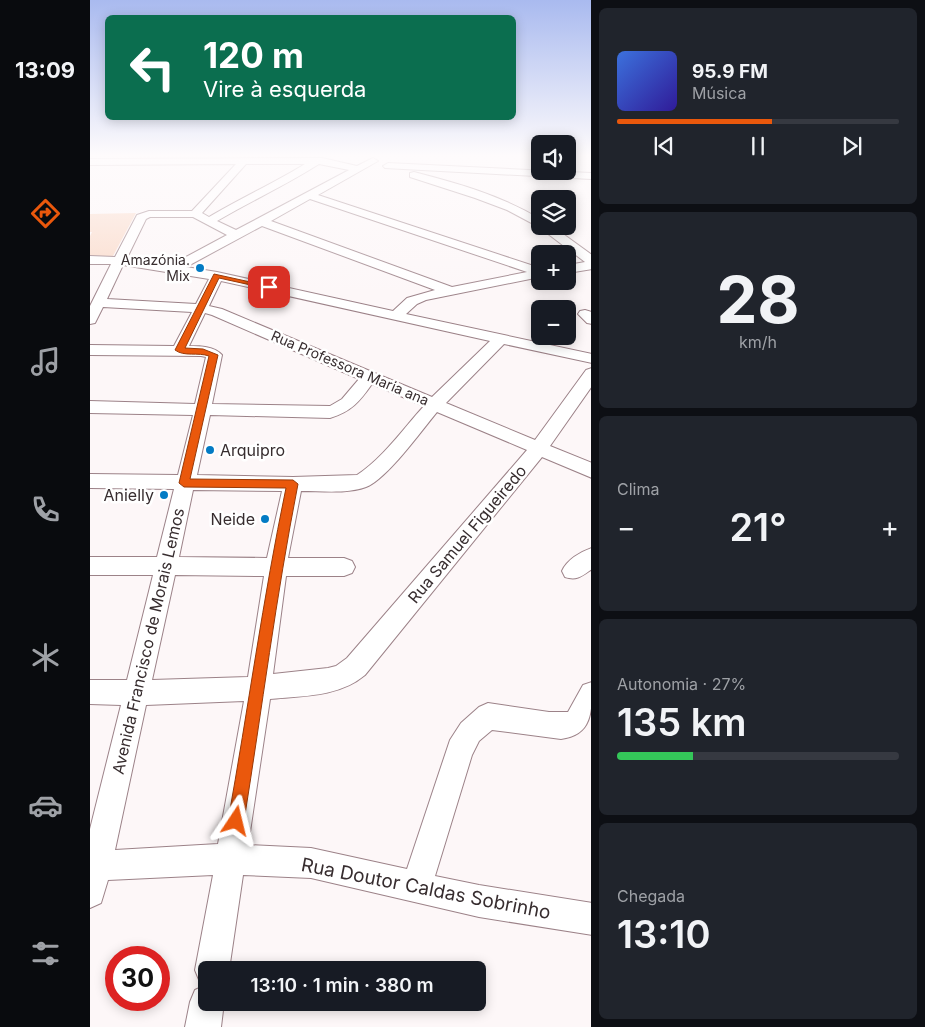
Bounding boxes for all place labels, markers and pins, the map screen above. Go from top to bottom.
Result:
place label: Amazónia. Mix [121,251,190,284]
marker: Amazónia. Mix [194,262,206,274]
pin [248,266,290,308]
place label: Arquipro [220,440,285,460]
marker: Arquipro [204,444,216,456]
place label: Anielly [103,485,154,505]
marker: Anielly [158,489,170,501]
place label: Neide [211,509,255,529]
marker: Neide [259,513,271,525]

